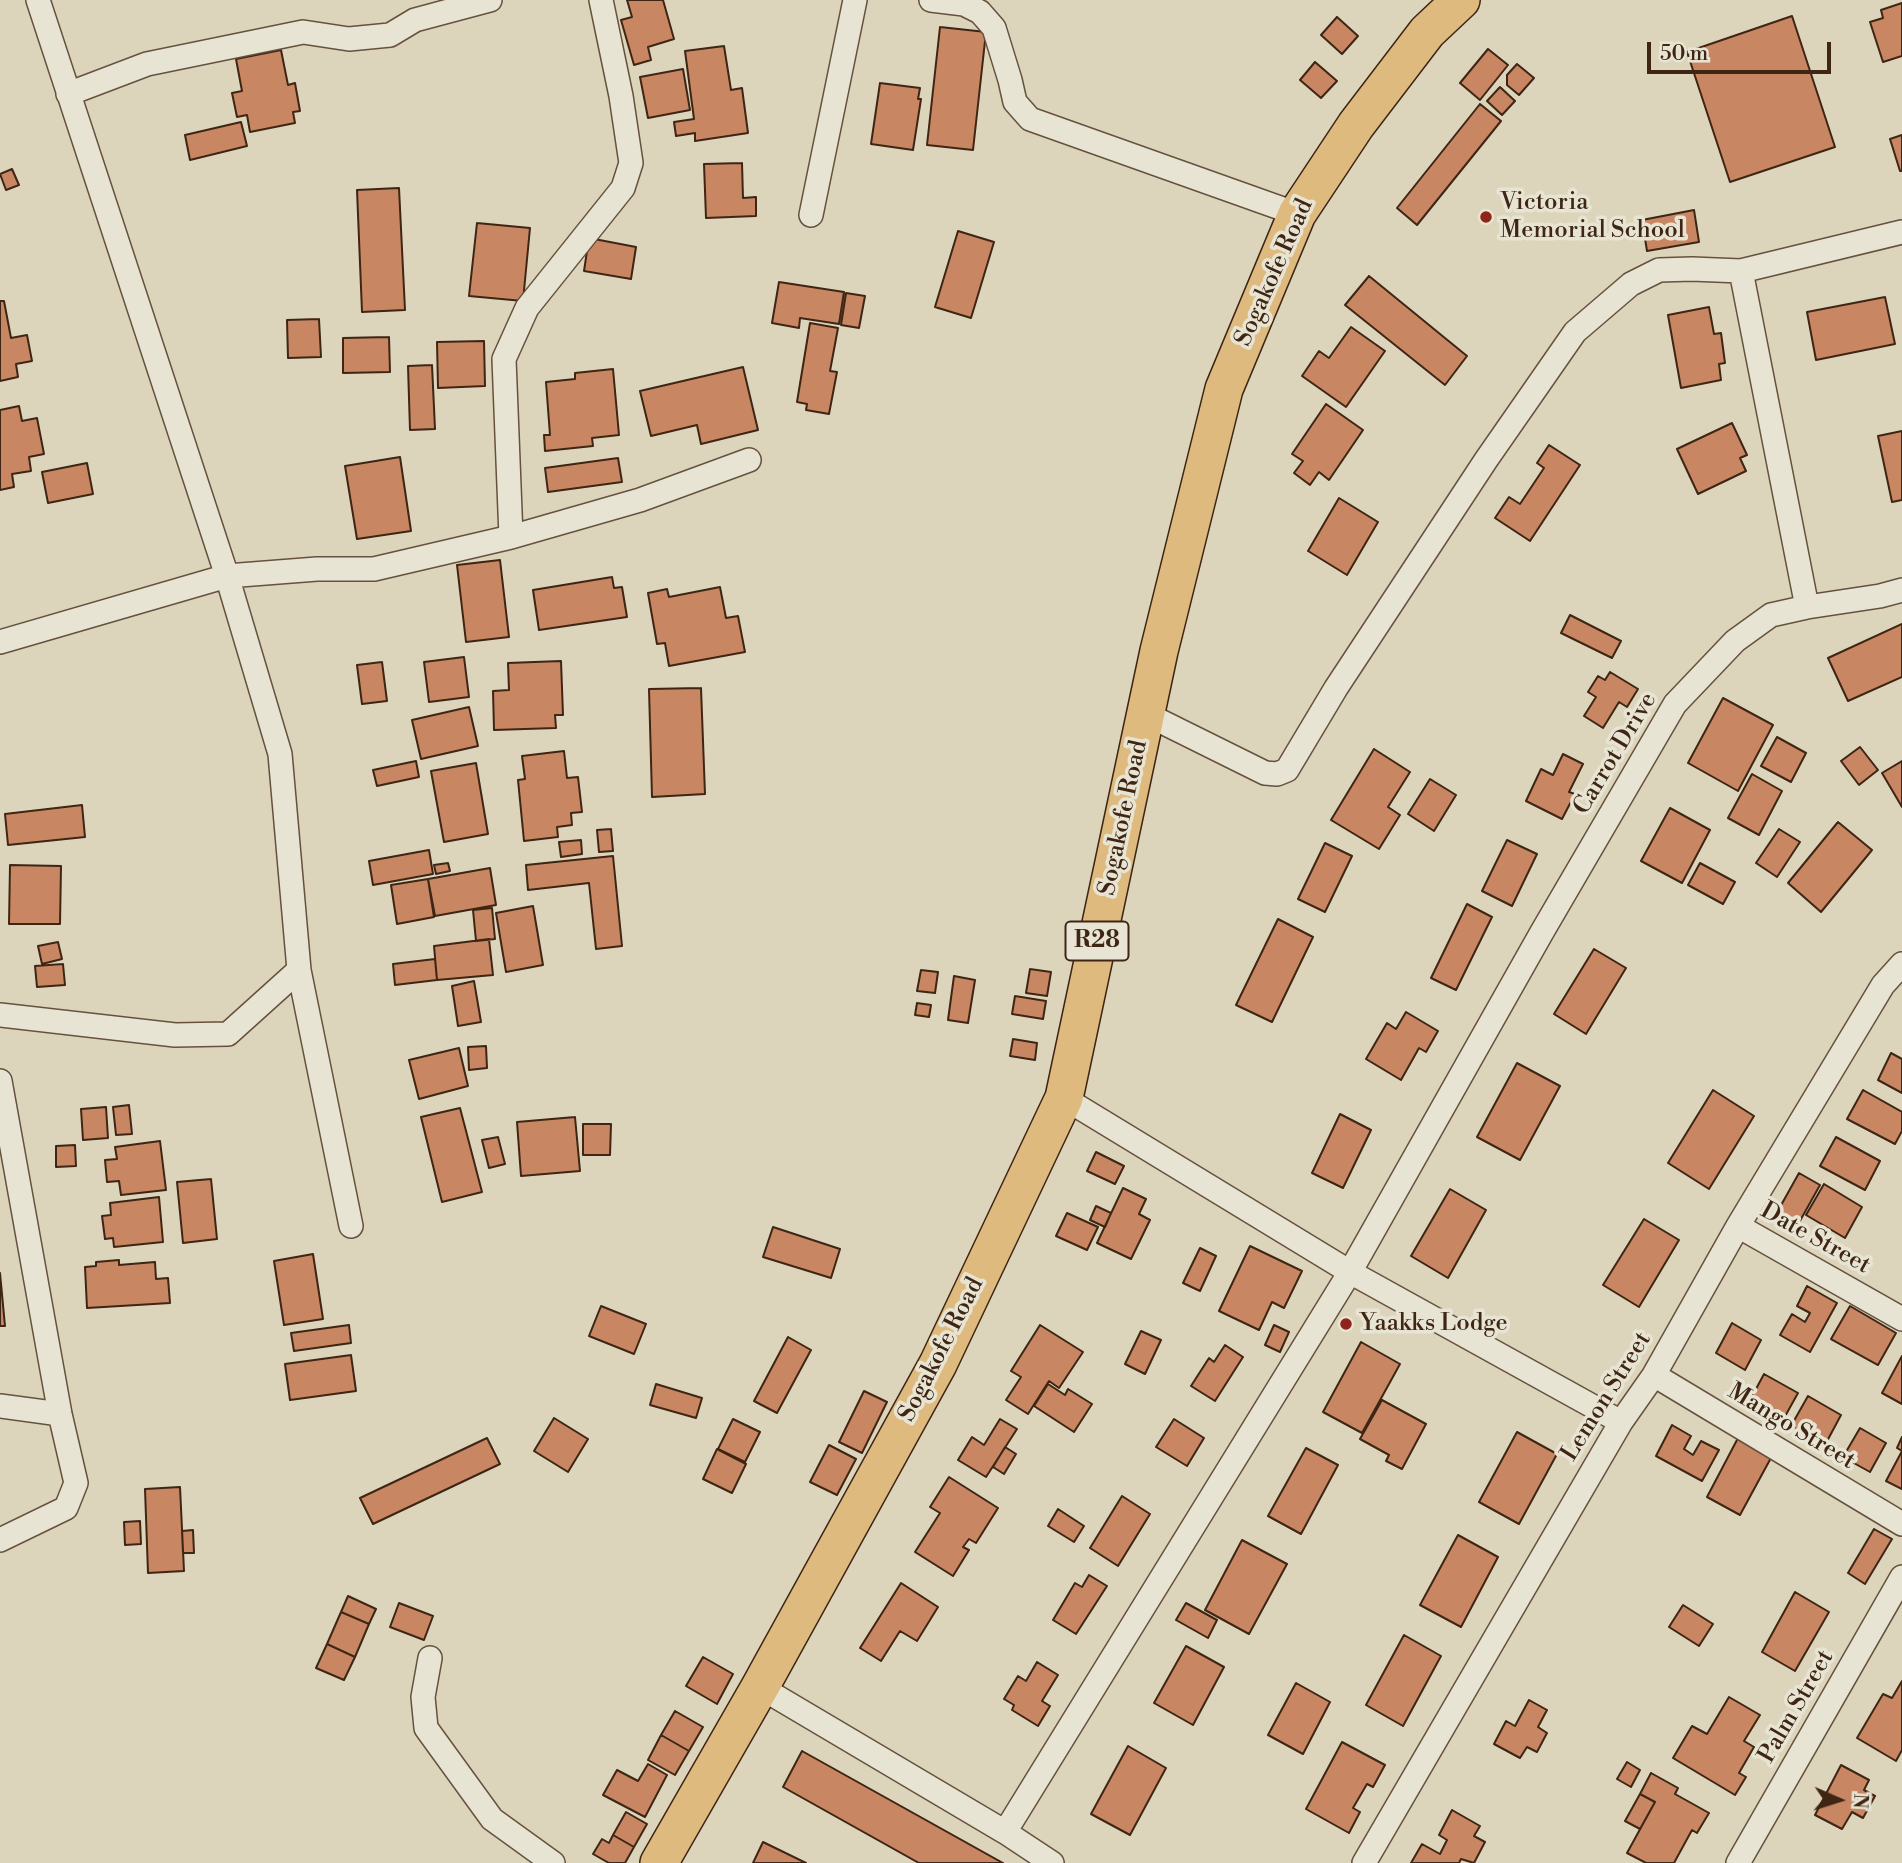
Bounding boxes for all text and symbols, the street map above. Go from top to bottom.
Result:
scale bar [1650,28,1834,72]
text: 50 m [1660,41,1708,67]
place label: Victoria Memorial School [1500,189,1685,245]
street label: Sogakofe Road [1230,195,1320,351]
marker: Victoria Memorial School [1478,209,1494,225]
street label: Carrot Drive [1568,688,1664,820]
street label: Sogakofe Road [1093,738,1155,898]
road number: R28 [1066,922,1128,960]
street label: Date Street [1755,1197,1875,1281]
street label: Sogakofe Road [893,1273,991,1427]
place label: Yaakks Lodge [1360,1310,1508,1338]
marker: Yaakks Lodge [1338,1316,1354,1332]
street label: Lemon Street [1556,1327,1658,1467]
street label: Mango Street [1722,1378,1860,1476]
street label: Palm Street [1753,1645,1841,1769]
north arrow [1804,1765,1874,1835]
text: N [1848,1793,1872,1809]

